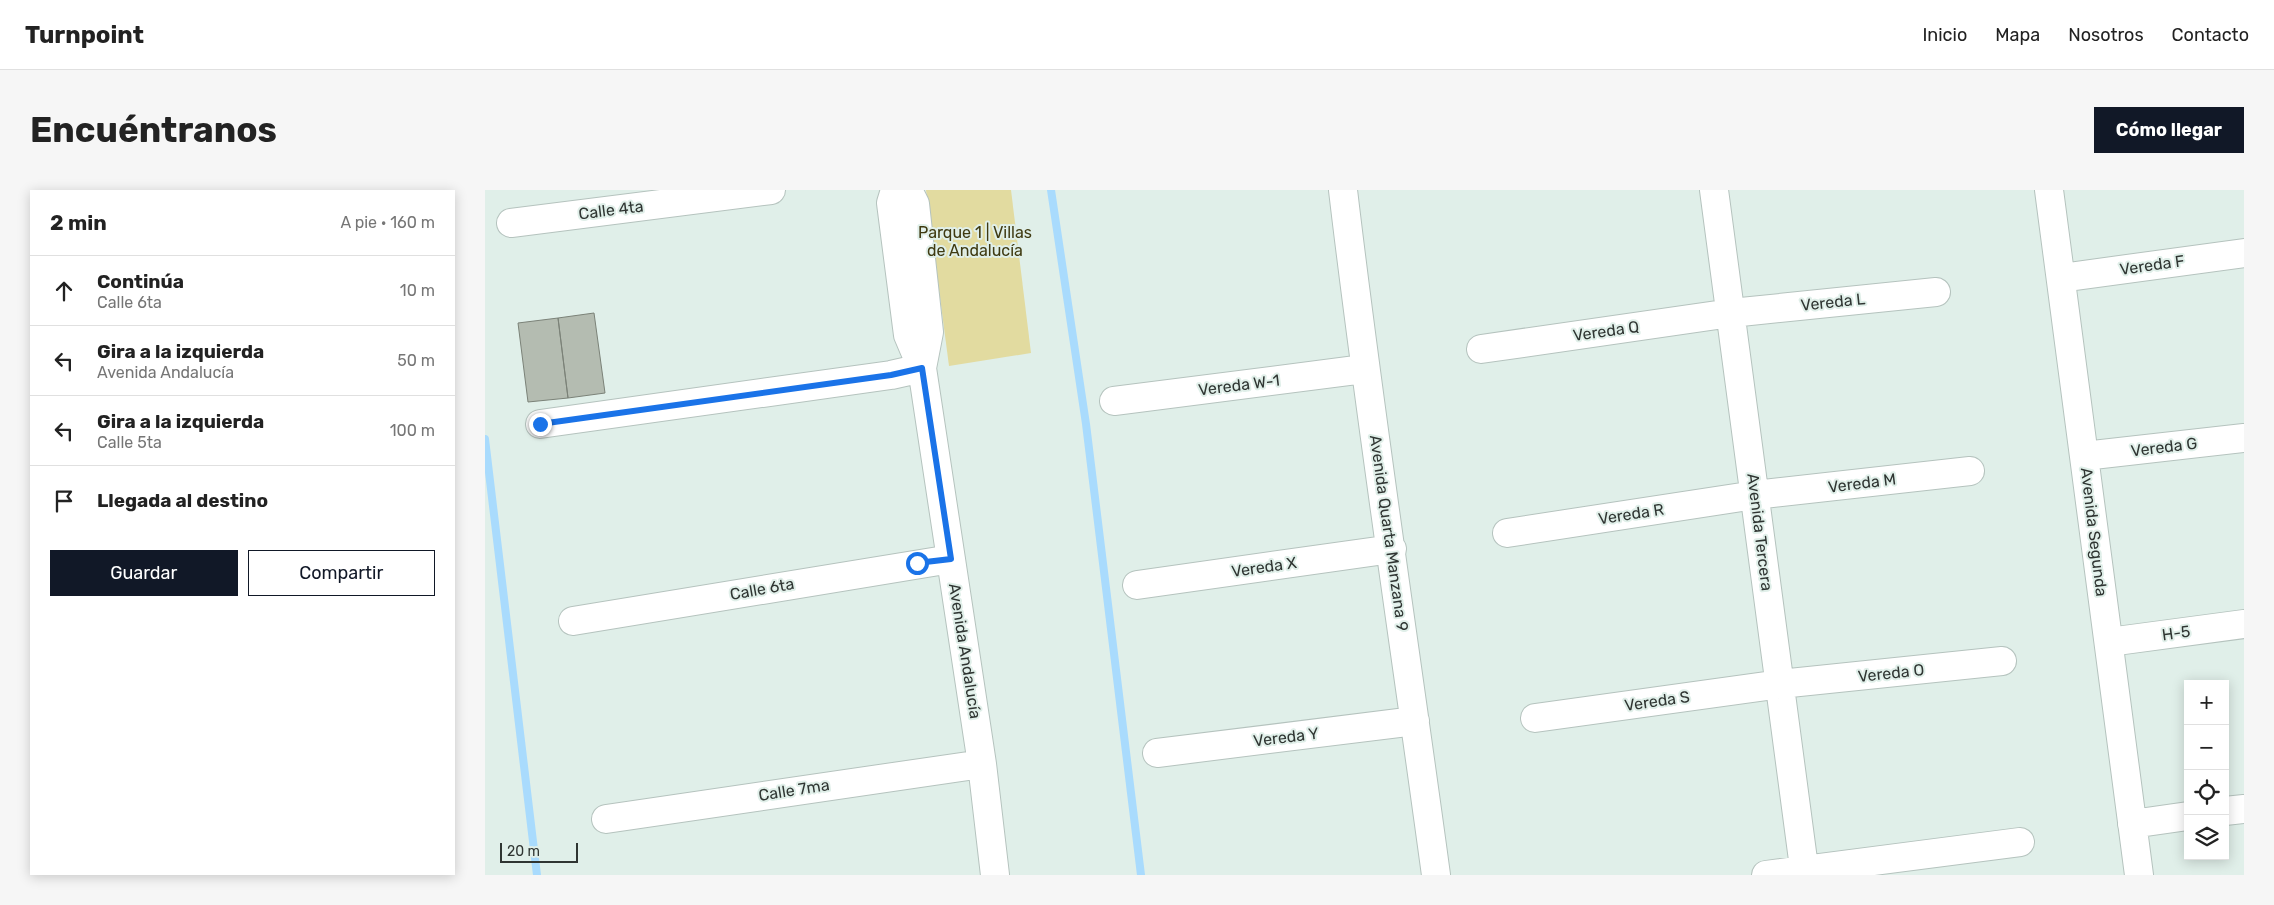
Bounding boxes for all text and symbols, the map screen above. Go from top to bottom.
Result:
text: Turnpoint [25,21,144,49]
text: Inicio [1922,24,1967,46]
text: Mapa [1995,24,2040,46]
text: Nosotros [2068,24,2144,46]
text: Contacto [2172,24,2249,46]
button: Cómo llegar [2094,107,2244,153]
text: Encuéntranos [30,109,277,151]
street label: Calle 4ta [577,197,645,223]
text: 2 min [50,210,107,235]
text: A pie · 160 m [340,213,435,232]
park label: Parque 1 | Villas de Andalucía [918,222,1032,260]
street label: Vereda F [2118,251,2186,279]
text: Continúa [97,270,184,293]
icon: ahead [50,277,78,305]
text: 10 m [400,281,435,300]
street label: Vereda L [1800,289,1866,315]
text: Calle 6ta [97,293,162,312]
street label: Vereda Q [1572,317,1640,345]
text: Gira a la izquierda [97,340,264,363]
icon: left [50,347,78,375]
text: 50 m [397,351,435,370]
text: Avenida Andalucía [97,363,234,382]
street label: Vereda W-1 [1197,371,1281,399]
text: Gira a la izquierda [97,410,264,433]
route end [529,413,552,436]
icon: left [50,417,78,445]
text: 100 m [390,421,435,440]
text: Calle 5ta [97,433,162,452]
street label: Avenida Quarta Manzana 9 [1366,434,1412,632]
street label: Vereda G [2130,434,2198,460]
street label: Avenida Segunda [2077,466,2111,598]
street label: Vereda M [1827,469,1897,497]
street label: Avenida Tercera [1743,472,1777,592]
icon: arrive [50,487,78,515]
text: Llegada al destino [97,489,268,512]
street label: Vereda R [1597,499,1665,529]
button: Guardar [50,550,238,596]
button: Compartir [248,550,435,596]
route start [906,552,929,575]
street label: Vereda X [1230,553,1298,581]
street label: Calle 6ta [728,574,796,604]
street label: Avenida Andalucía [945,582,985,720]
street label: H-5 [2161,622,2191,644]
street label: Vereda O [1857,660,1925,686]
map controls [2184,680,2229,860]
button: + [2184,680,2229,725]
street label: Vereda S [1623,687,1691,715]
street label: Vereda Y [1252,724,1320,750]
button: − [2184,725,2229,770]
button: locate [2184,770,2229,815]
street label: Calle 7ma [757,775,831,805]
button: layers [2184,815,2229,860]
scale bar [500,840,577,863]
text: 20 m [507,843,540,860]

